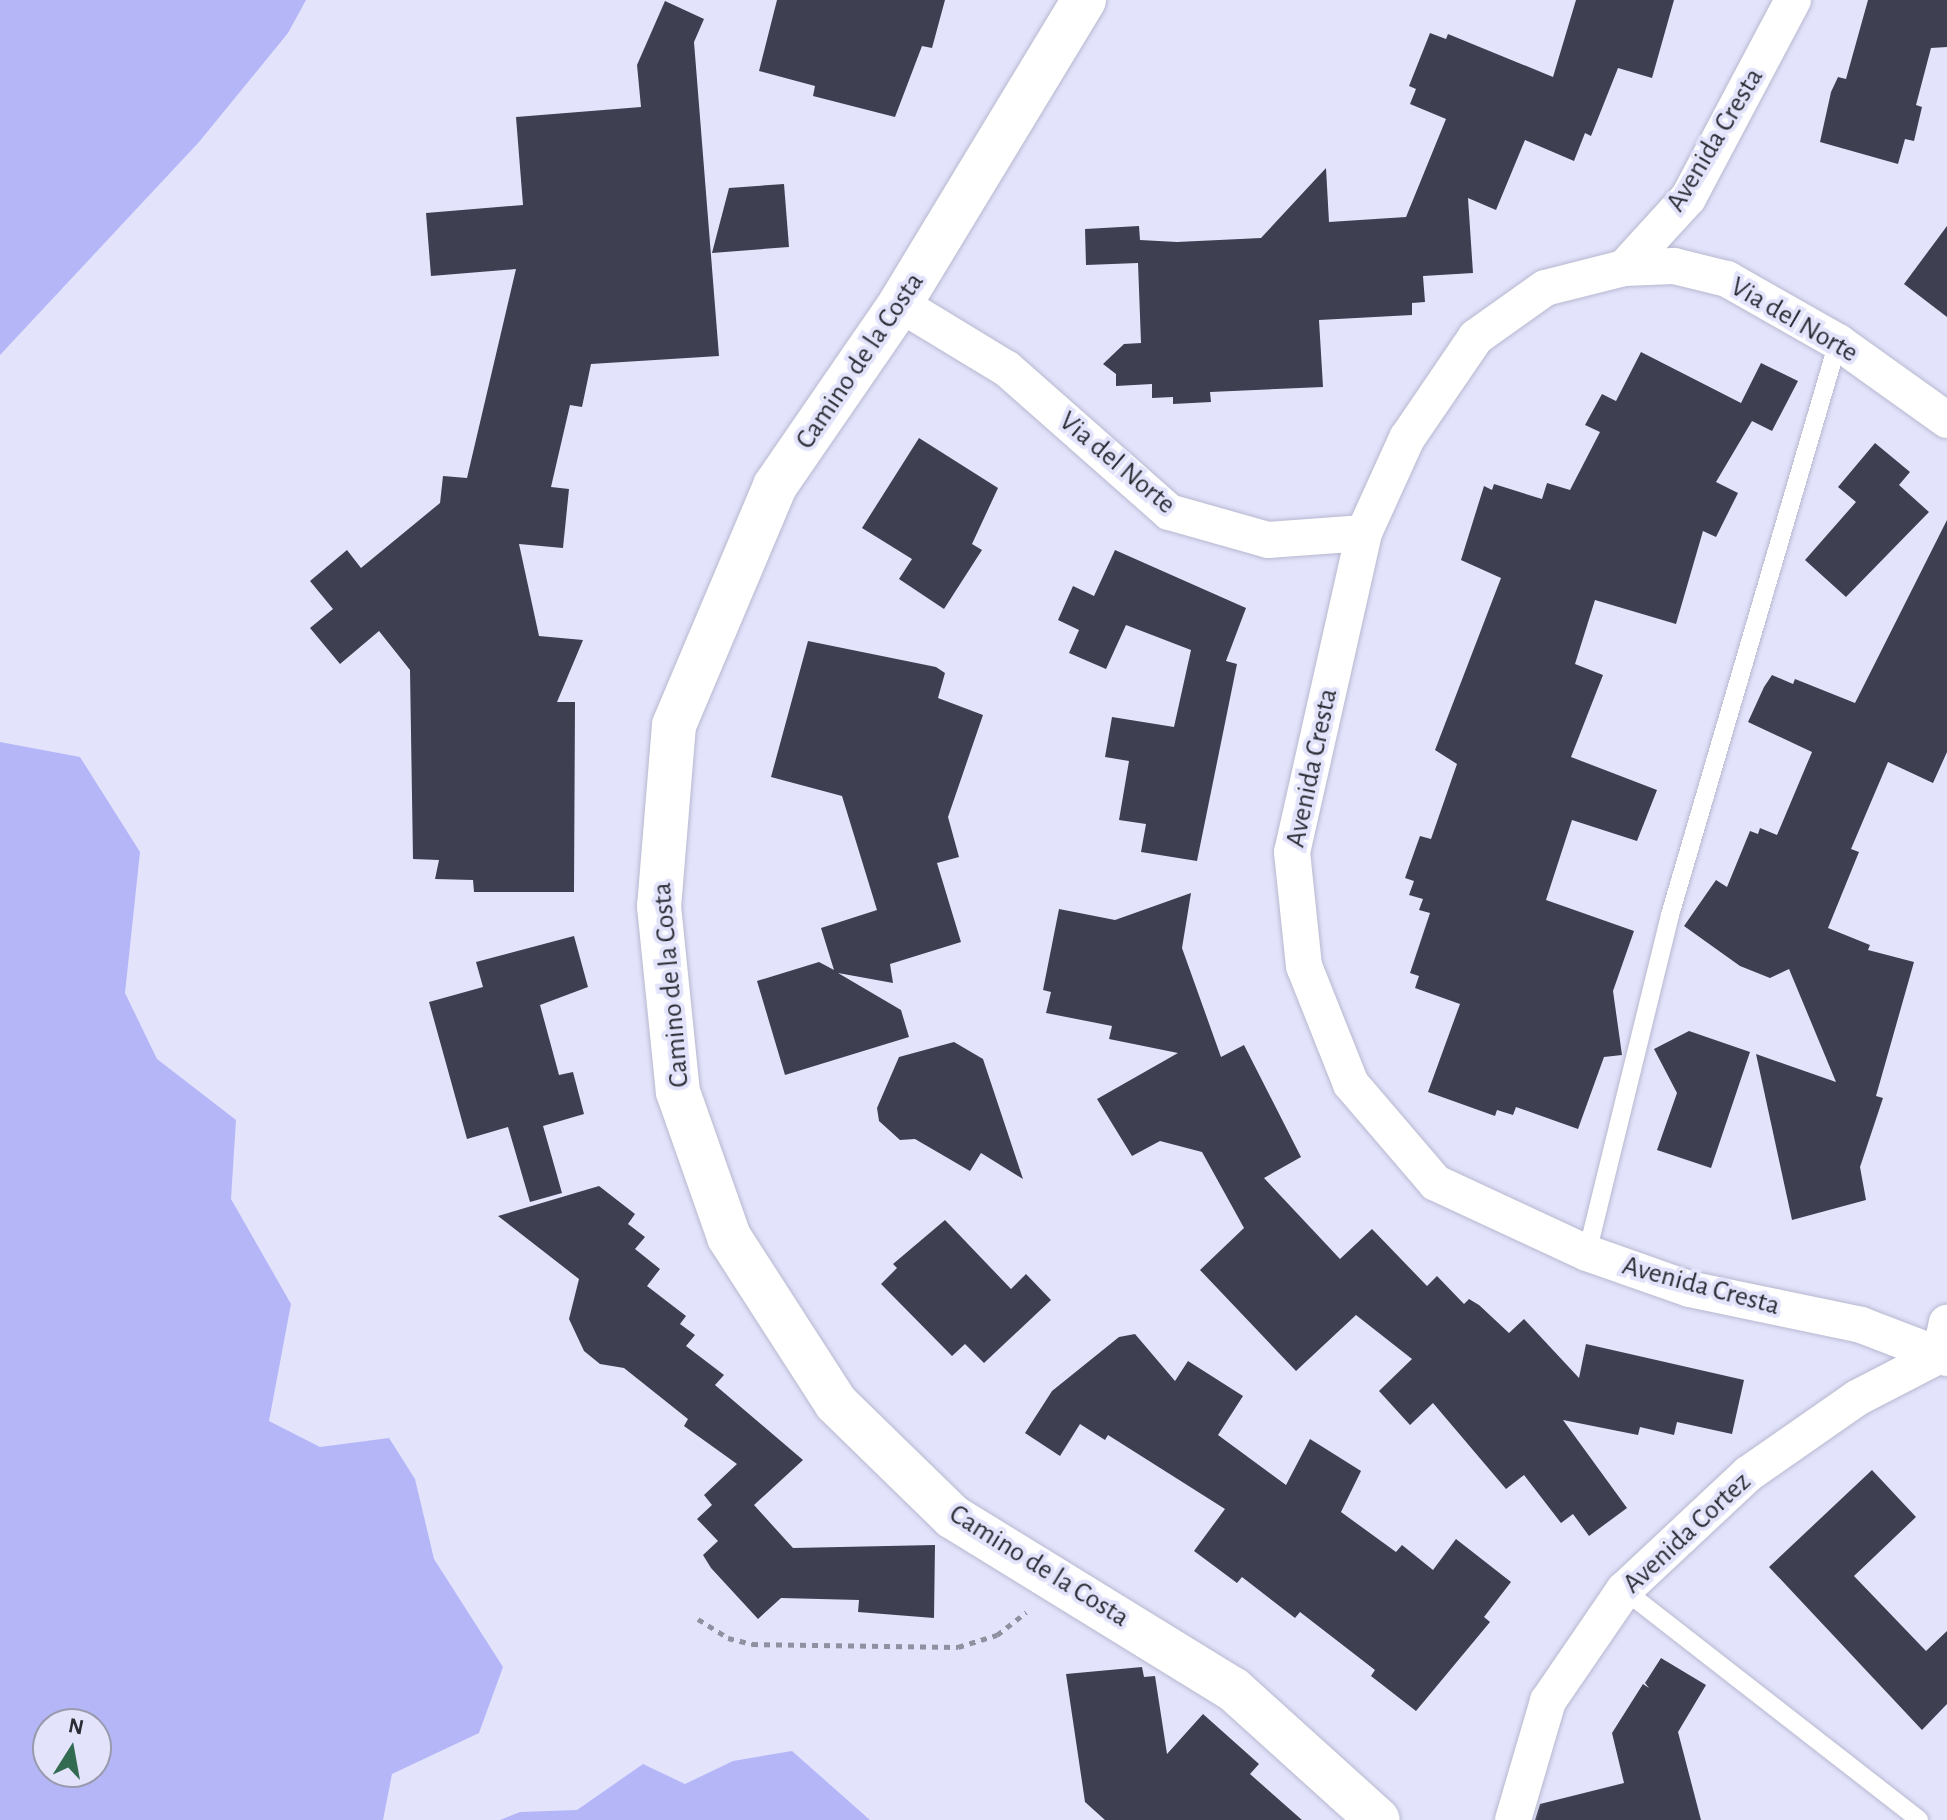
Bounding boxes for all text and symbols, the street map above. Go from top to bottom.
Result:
street label: Avenida Cresta [1659,62,1771,218]
street label: Camino de la Costa [789,266,931,456]
street label: Via del Norte [1724,270,1864,370]
street label: Via del Norte [1052,405,1182,521]
street label: Avenida Cresta [1279,686,1345,850]
street label: Camino de la Costa [645,881,697,1089]
street label: Avenida Cresta [1619,1249,1783,1323]
street label: Avenida Cortez [1616,1465,1758,1601]
street label: Camino de la Costa [943,1497,1135,1635]
north arrow [32,1708,112,1788]
text: N [67,1714,86,1739]

